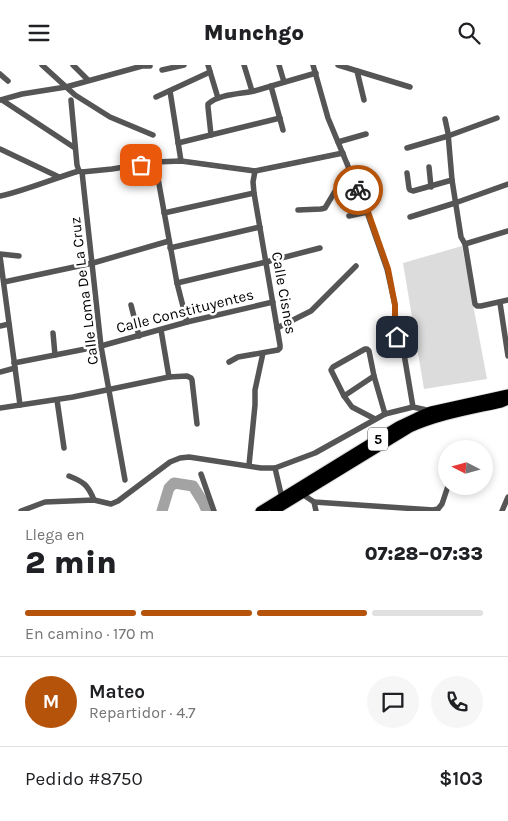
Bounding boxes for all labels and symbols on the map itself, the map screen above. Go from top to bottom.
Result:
pin [120,144,162,186]
courier [333,165,383,215]
street label: Calle Loma De La Cruz [66,216,102,366]
street label: Calle Cisnes [268,250,300,336]
street label: Calle Constituyentes [114,285,256,337]
pin [376,316,418,358]
road number: 5 [368,427,388,451]
north arrow [438,440,492,495]

